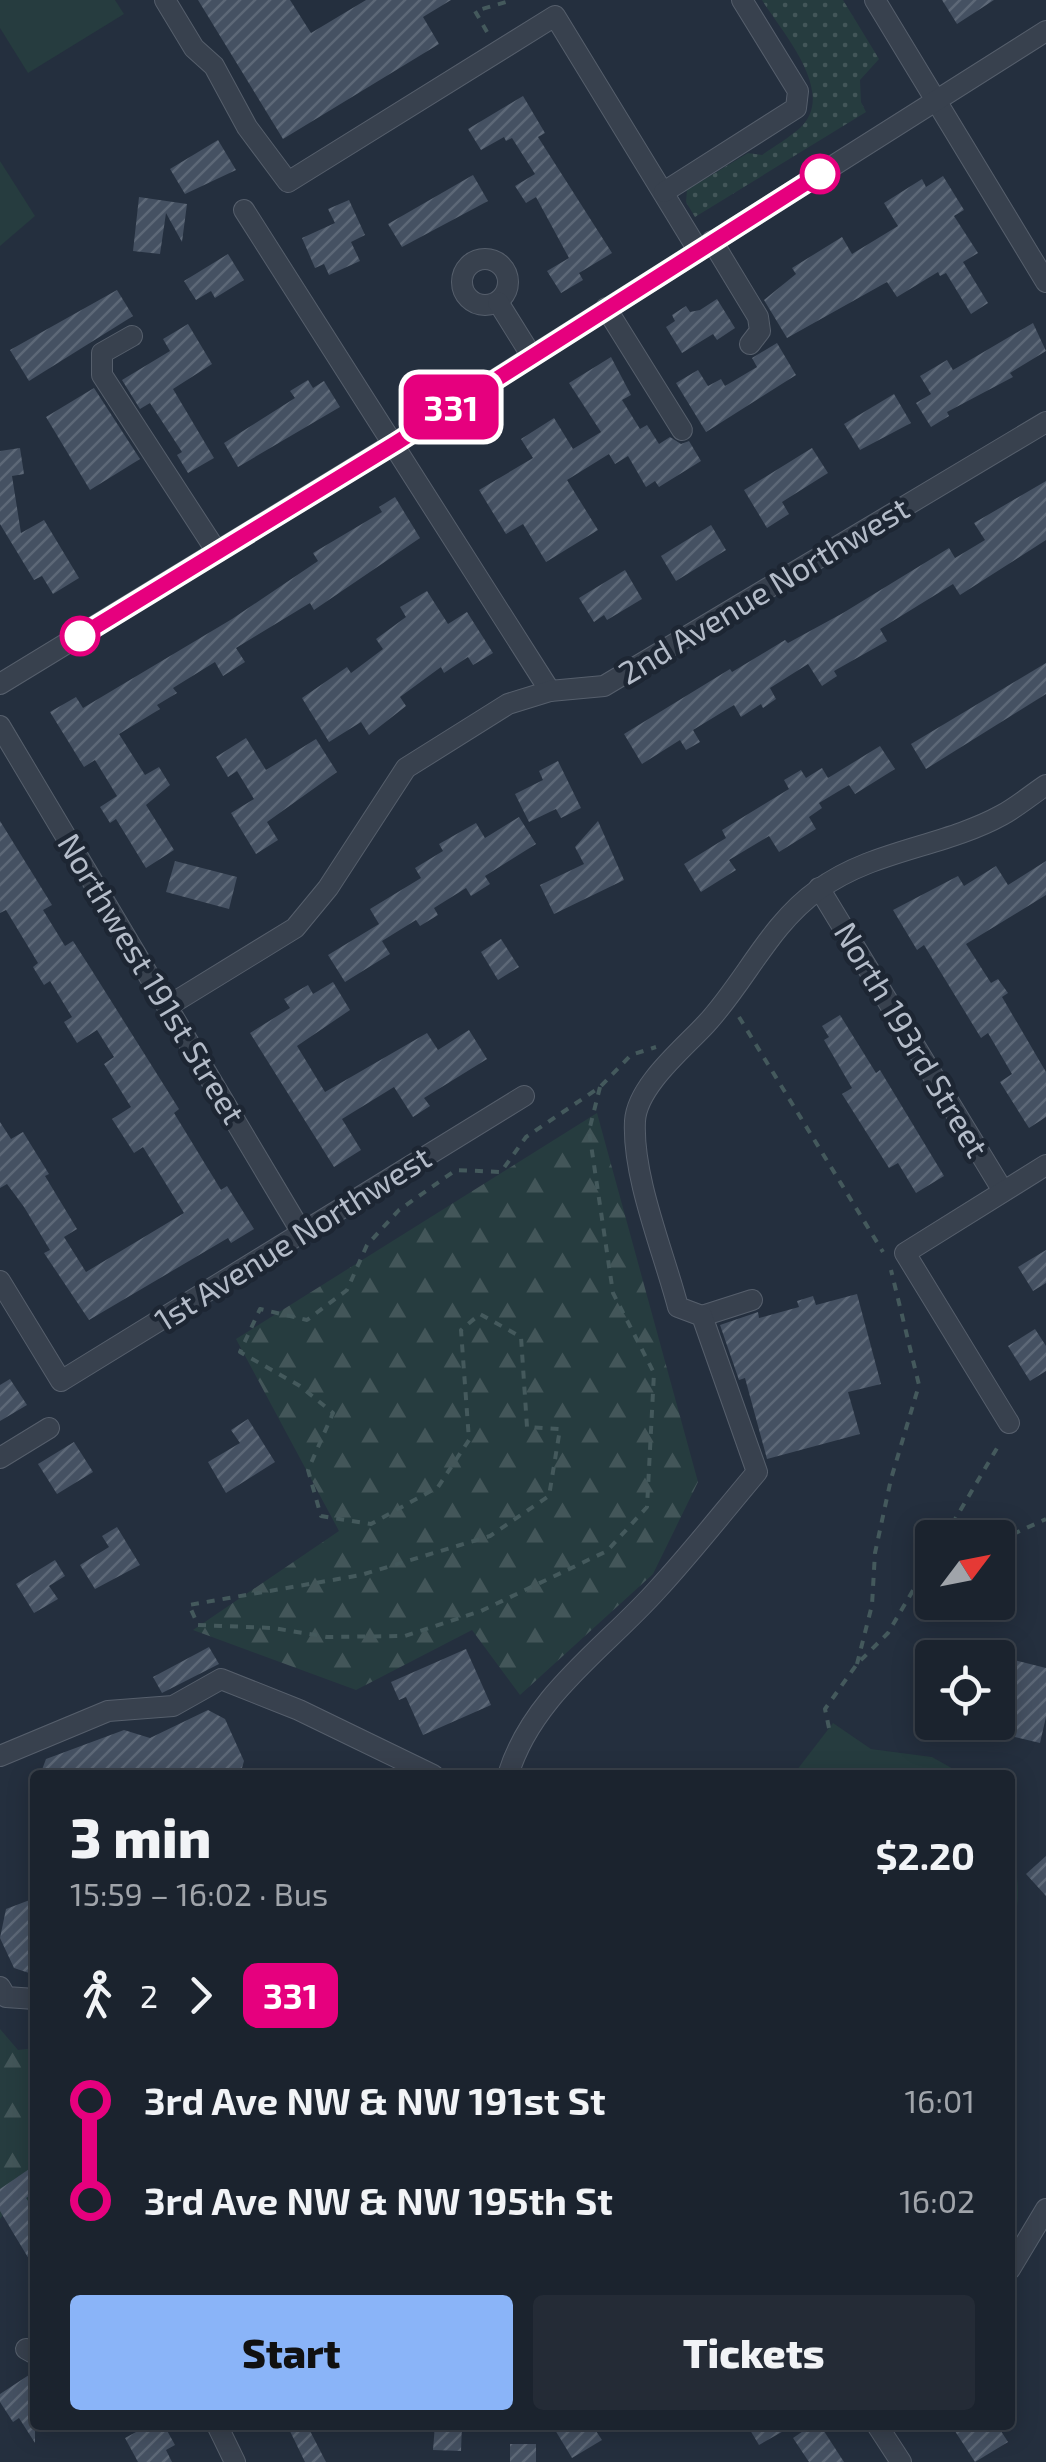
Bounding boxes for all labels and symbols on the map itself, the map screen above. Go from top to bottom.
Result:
unlabelled marker [801,155,839,193]
line badge: 331 [394,374,508,440]
street label: 2nd Avenue Northwest [611,488,915,691]
unlabelled marker [61,617,99,655]
street label: Northwest 191st Street [51,826,254,1130]
street label: North 193rd Street [828,915,998,1163]
street label: 1st Avenue Northwest [147,1137,437,1338]
north arrow [915,1520,1015,1620]

